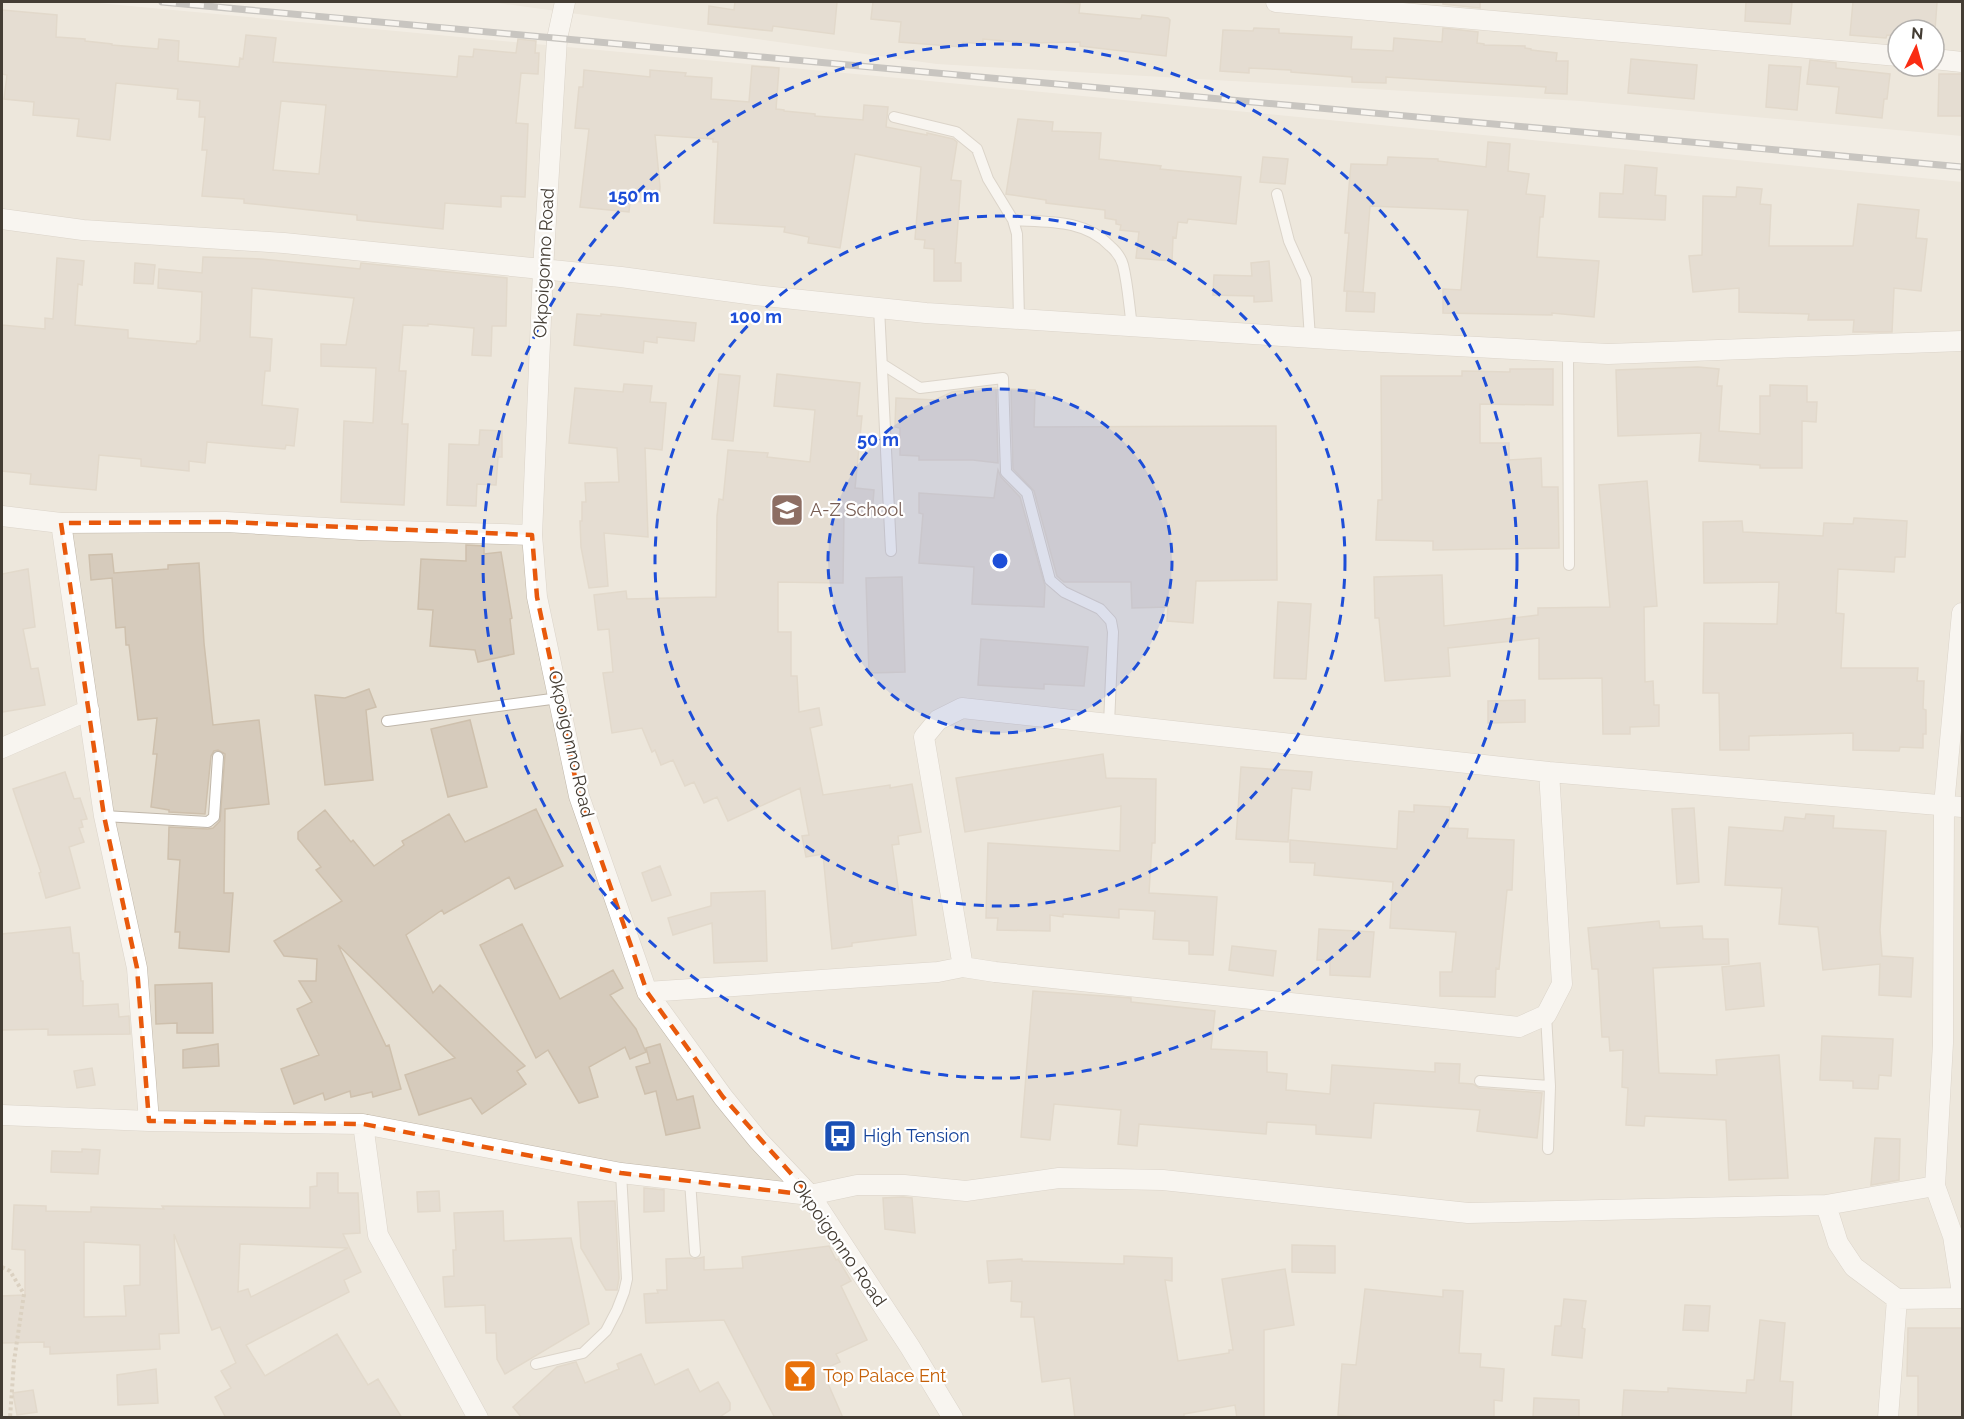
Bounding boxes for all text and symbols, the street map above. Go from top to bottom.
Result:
north arrow [1886,18,1946,78]
text: N [1910,24,1924,44]
text: 150 m [609,185,660,206]
street label: Okpoigonno Road [529,187,558,338]
text: 100 m [730,306,782,327]
text: 50 m [857,429,899,450]
school or university icon: A-Z School [769,492,805,528]
place label: A-Z School [810,499,903,520]
centre of rings [990,551,1010,571]
street label: Okpoigonno Road [544,668,599,819]
bus stop icon: High Tension [822,1118,858,1154]
place label: High Tension [863,1125,970,1146]
street label: Okpoigonno Road [788,1175,891,1310]
bar icon: Top Palace Ent [782,1358,818,1394]
place label: Top Palace Ent [823,1365,946,1386]

